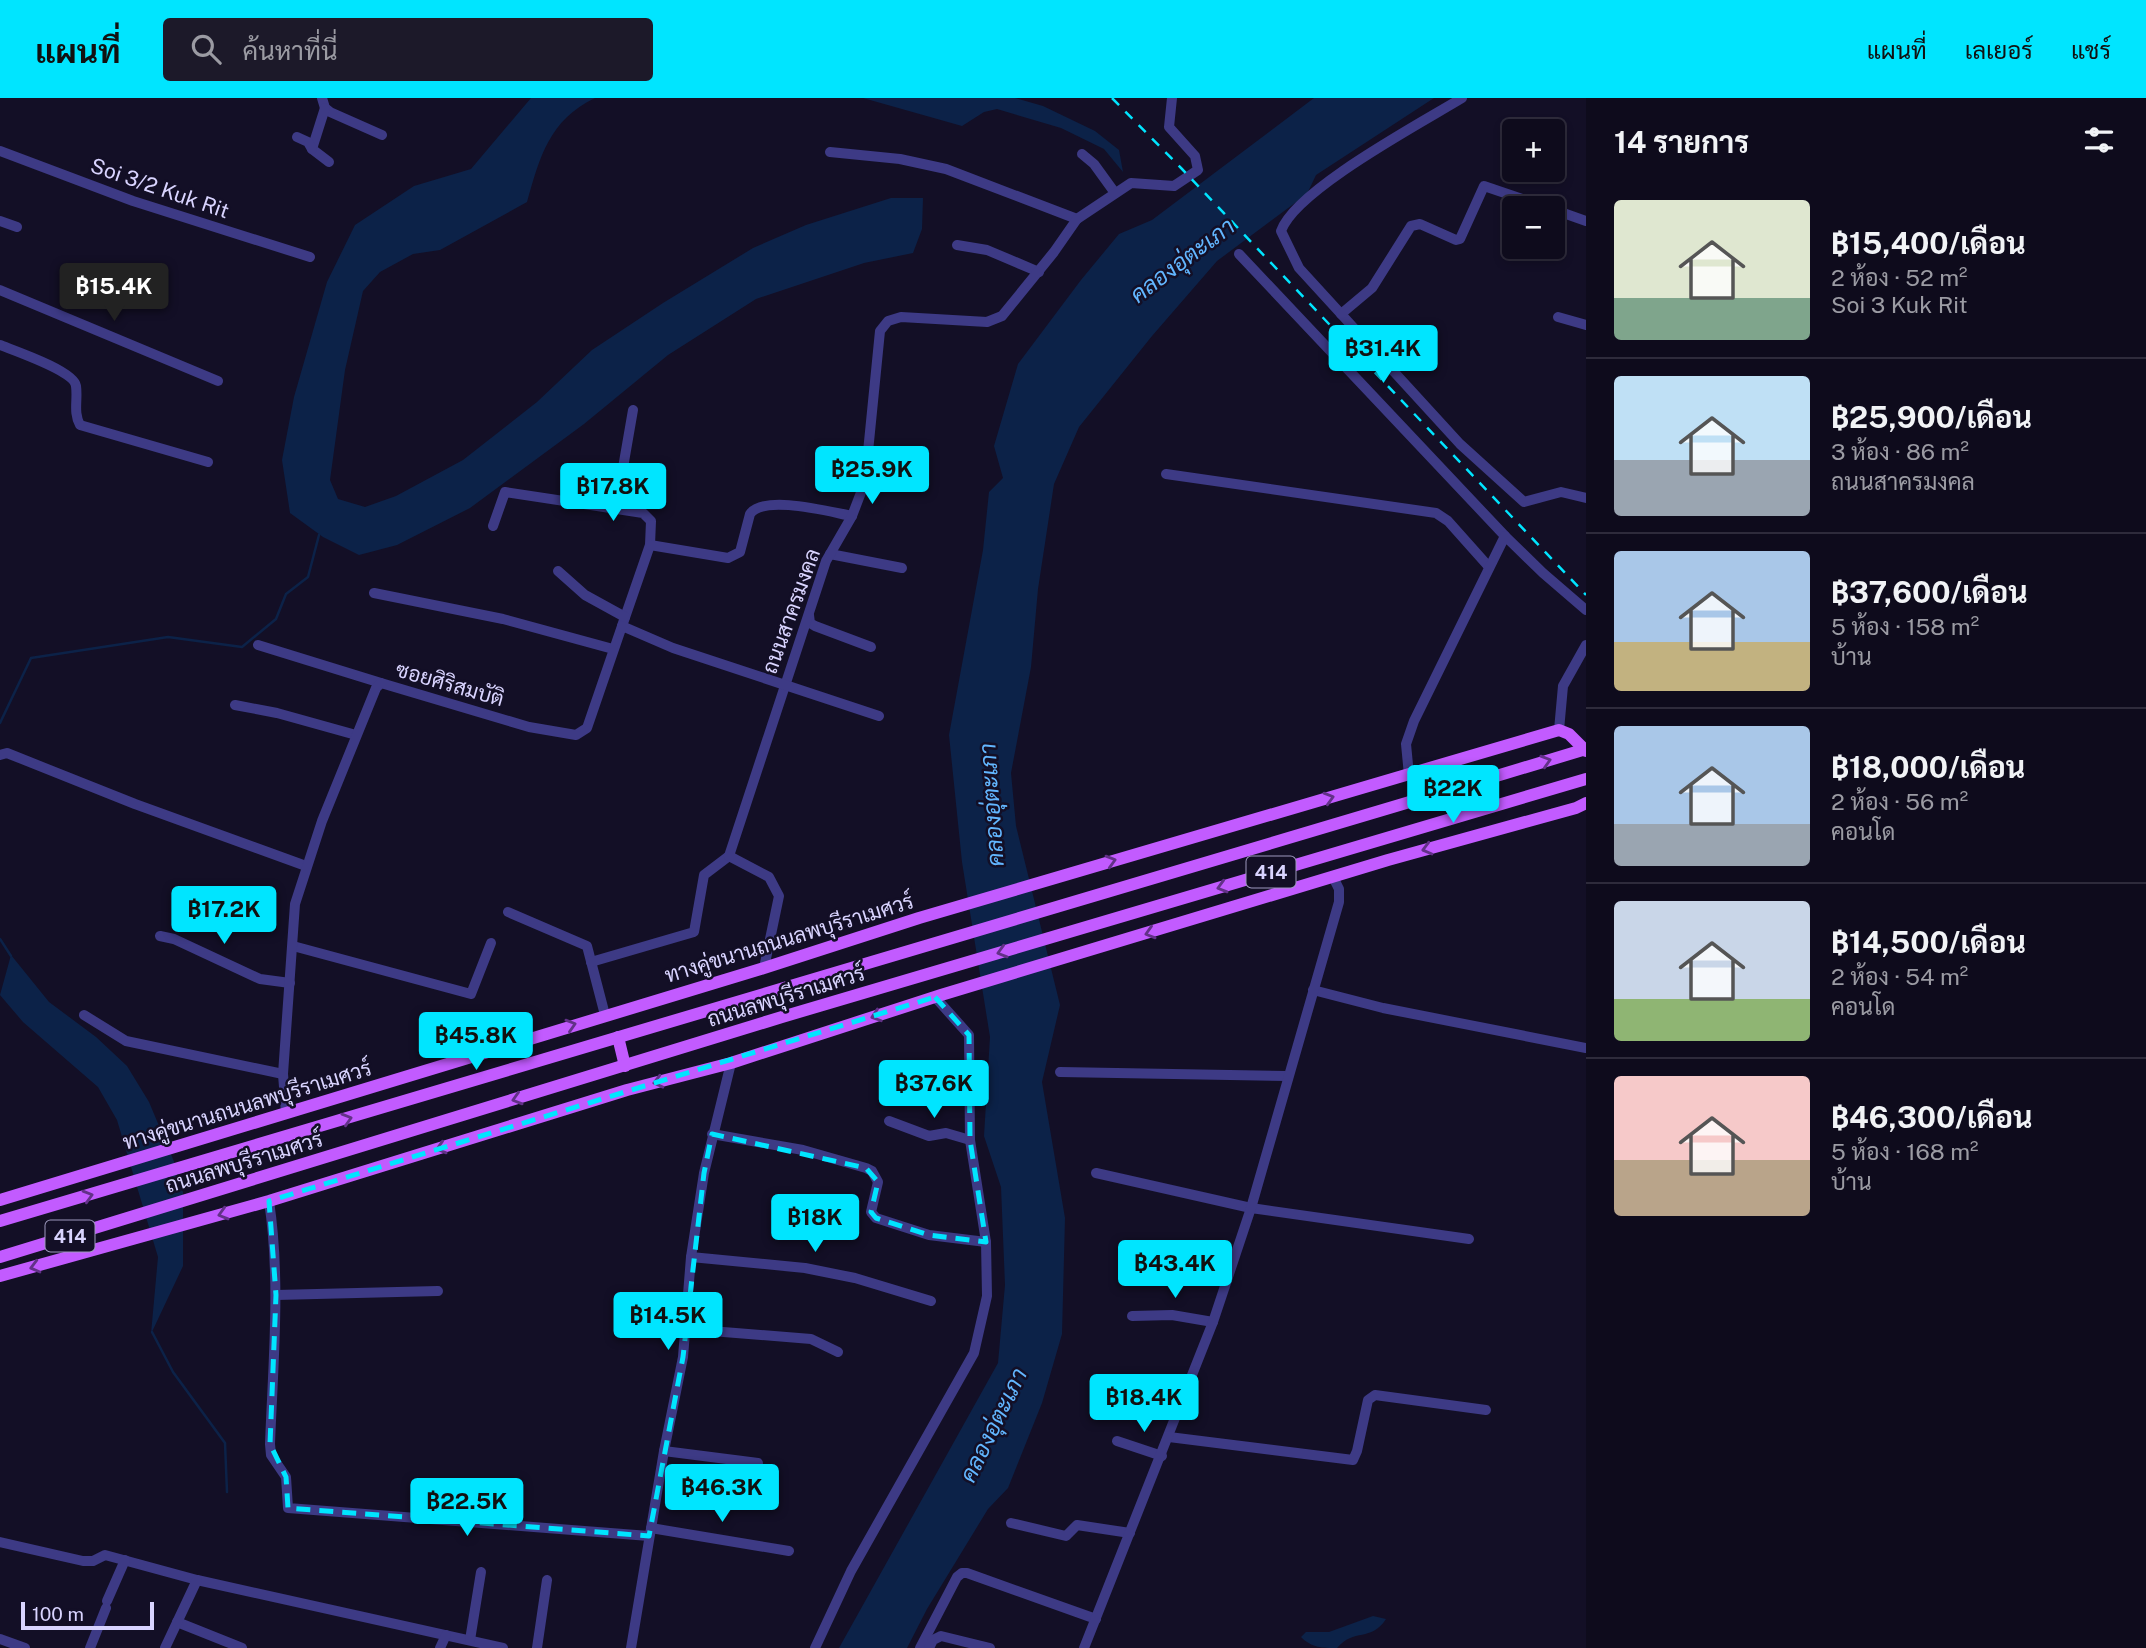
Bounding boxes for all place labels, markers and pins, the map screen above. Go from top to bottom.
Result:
pin: ฿15.4K [57,264,171,323]
pin: ฿31.4K [1326,326,1440,385]
pin: ฿25.9K [815,446,929,506]
pin: ฿17.8K [556,464,670,523]
pin: ฿22K [1412,766,1494,825]
pin: ฿17.2K [167,886,281,946]
pin: ฿45.8K [419,1012,533,1072]
pin: ฿37.6K [877,1060,991,1120]
pin: ฿18K [774,1194,856,1254]
pin: ฿43.4K [1118,1240,1232,1300]
pin: ฿14.5K [611,1292,725,1352]
pin: ฿18.4K [1087,1374,1201,1434]
pin: ฿46.3K [665,1464,779,1524]
pin: ฿22.5K [410,1478,524,1538]

